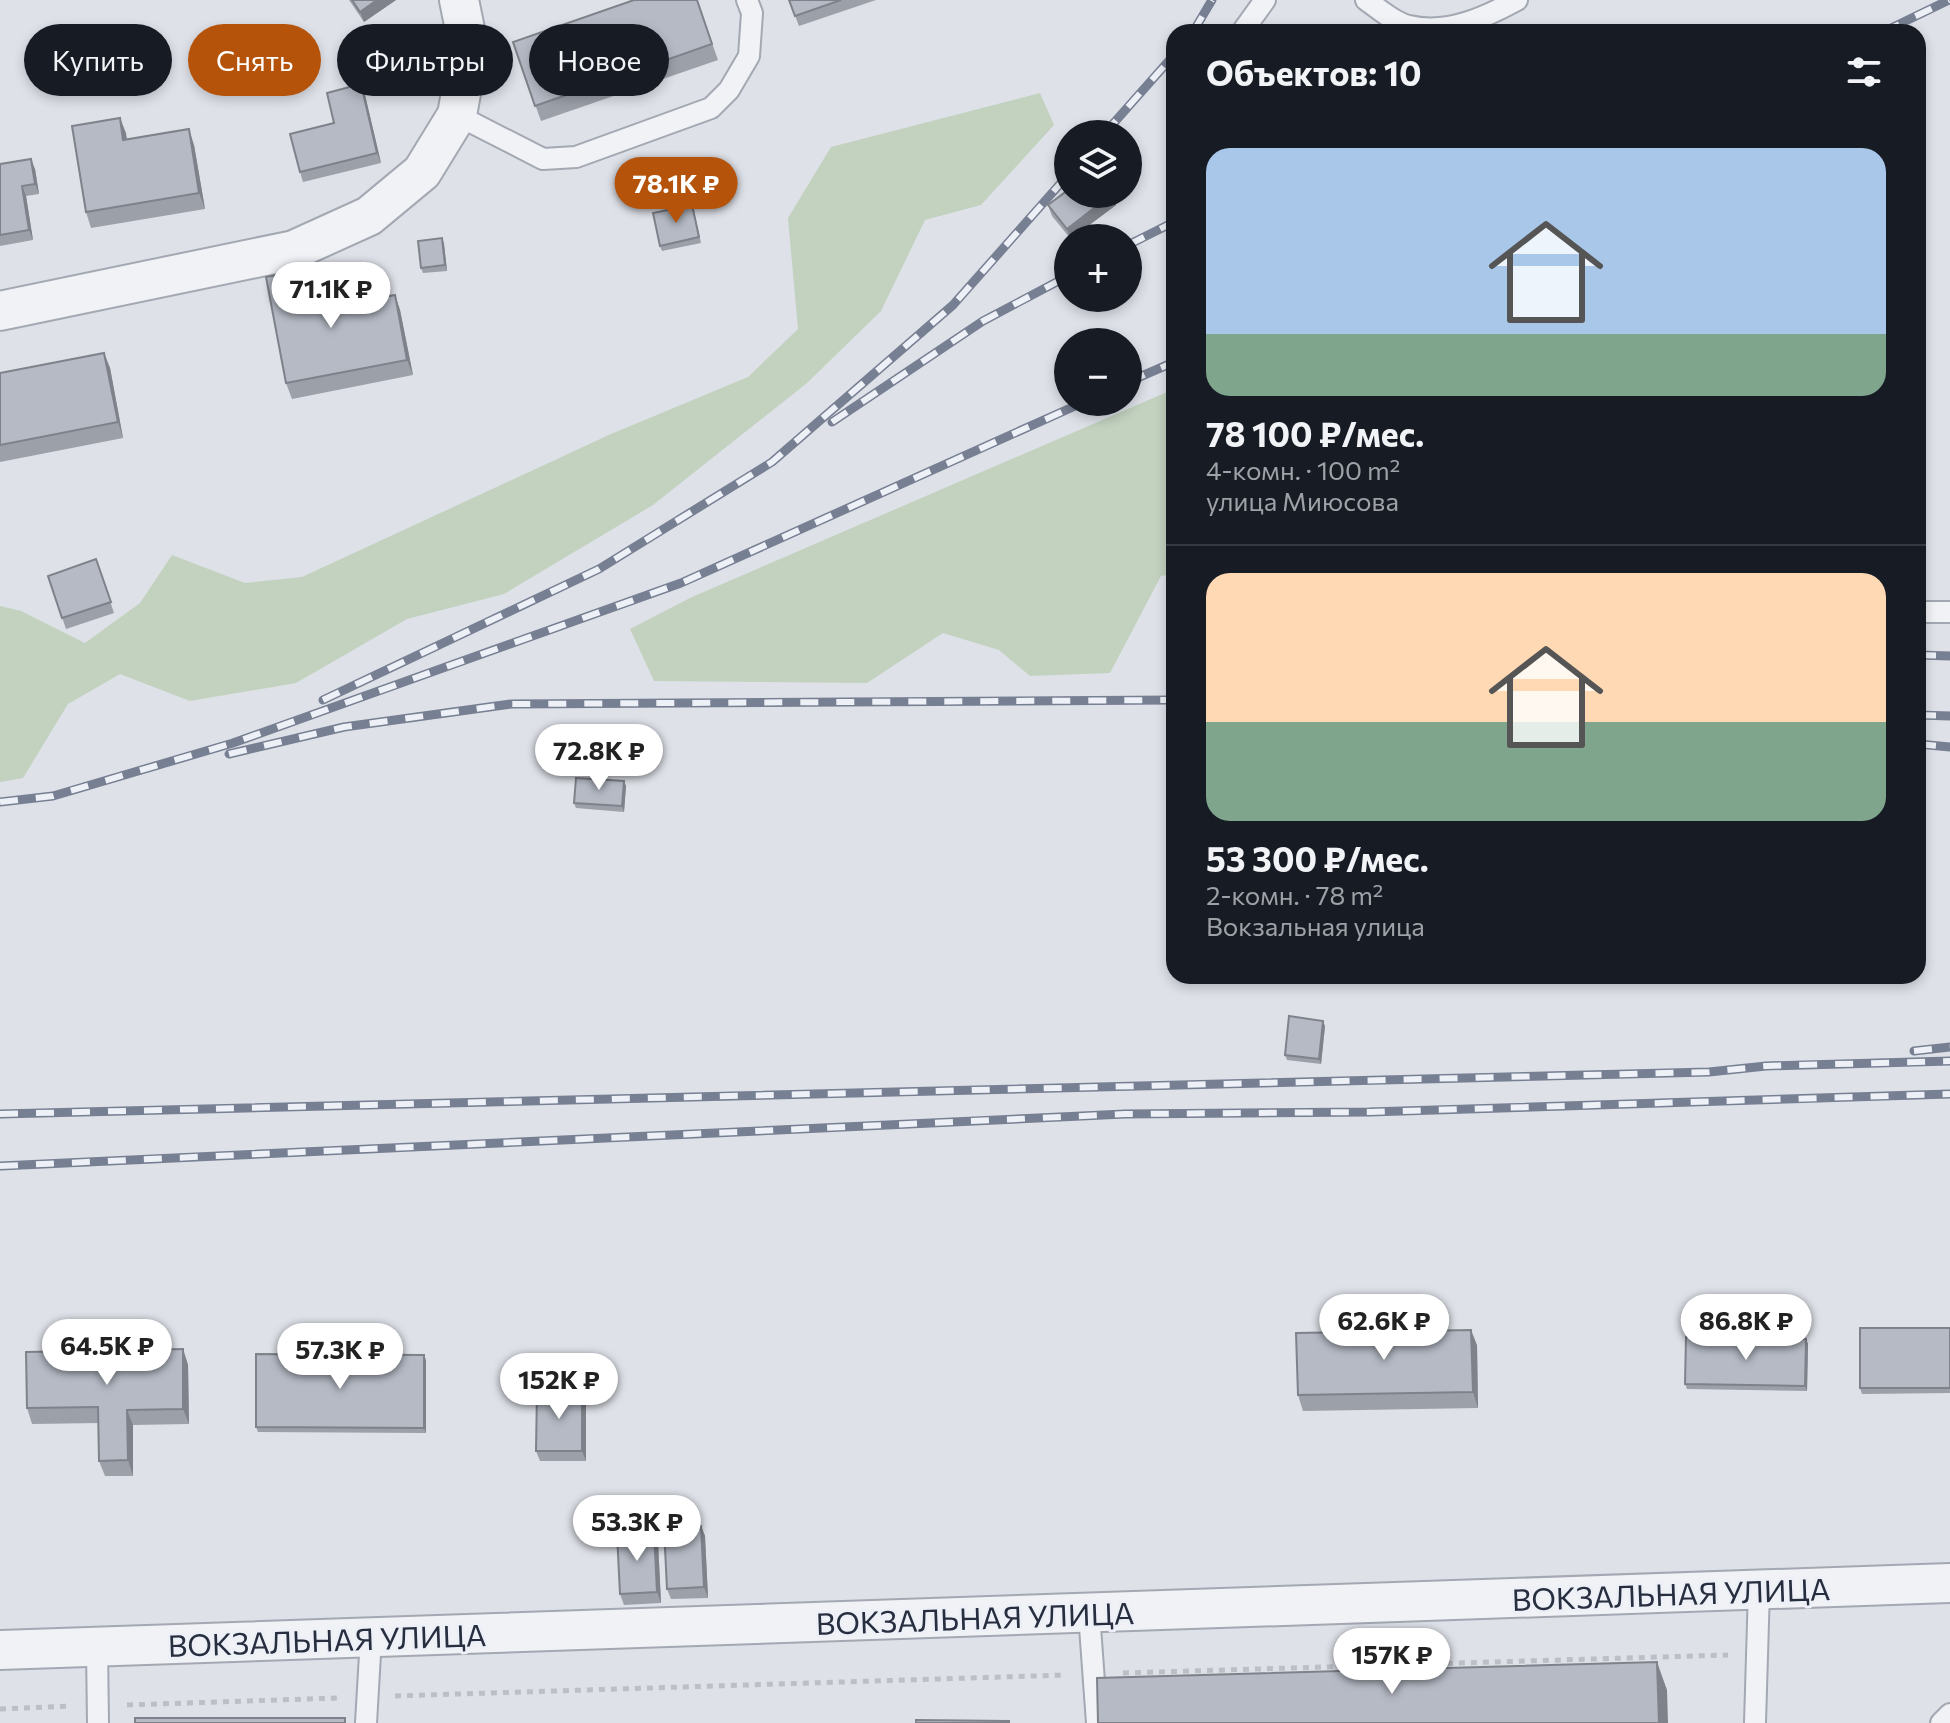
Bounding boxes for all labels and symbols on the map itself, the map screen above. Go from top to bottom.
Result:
pin: 78.1K ₽ [602,157,750,225]
pin: 71.1K ₽ [257,262,405,330]
pin: 72.8K ₽ [525,724,673,792]
pin: 62.6K ₽ [1310,1294,1458,1362]
pin: 86.8K ₽ [1672,1294,1820,1362]
pin: 64.5K ₽ [33,1319,181,1387]
pin: 57.3K ₽ [266,1323,414,1391]
pin: 152K ₽ [494,1353,624,1421]
pin: 53.3K ₽ [563,1495,711,1563]
street label: ВОКЗАЛЬНАЯ УЛИЦА [1511,1569,1831,1617]
street label: ВОКЗАЛЬНАЯ УЛИЦА [815,1593,1135,1641]
street label: ВОКЗАЛЬНАЯ УЛИЦА [167,1615,487,1663]
pin: 157K ₽ [1327,1628,1457,1696]

